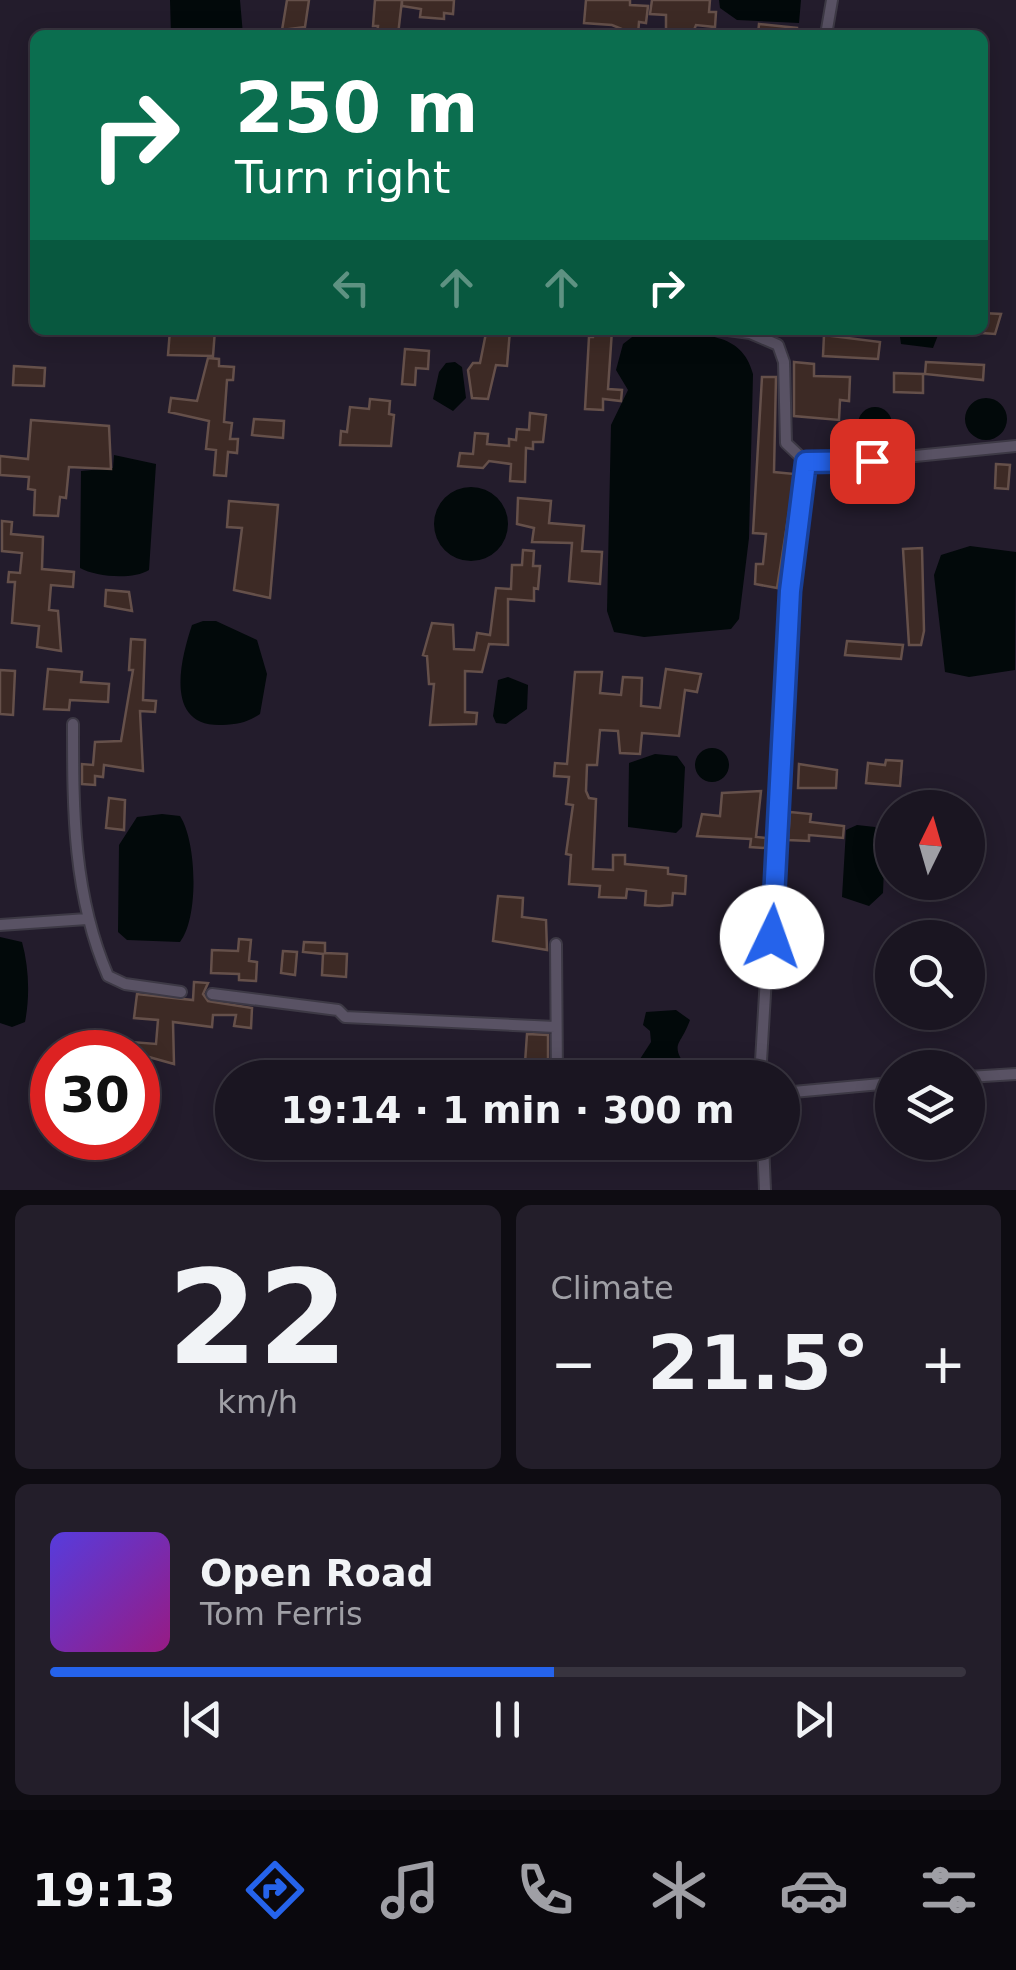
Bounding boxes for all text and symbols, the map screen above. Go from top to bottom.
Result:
text: 250 m [235,67,478,149]
icon: right [70,70,200,200]
text: Turn right [235,151,450,204]
icon: left [324,260,379,315]
icon: ahead [429,260,484,315]
icon: ahead [534,260,589,315]
icon: right [639,260,694,315]
pin [830,419,915,504]
icon: arrive [845,434,900,489]
north arrow [875,790,985,900]
map controls [875,790,985,1160]
position arrow [720,885,824,989]
button: search [875,920,985,1030]
speed limit sign: 30 [30,1030,160,1160]
button: layers [875,1050,985,1160]
text: 19:14 · 1 min · 300 m [280,1088,735,1132]
text: 22 [167,1242,348,1394]
text: Climate [551,1269,674,1307]
text: 21.5° [647,1319,870,1407]
text: − [551,1332,597,1396]
text: + [920,1332,966,1396]
text: km/h [217,1383,298,1421]
text: Open Road [200,1551,434,1595]
text: Tom Ferris [200,1595,363,1633]
icon: previous [175,1692,230,1747]
icon: pause [480,1692,535,1747]
icon: next [786,1692,841,1747]
icon: directions [240,1855,310,1925]
icon: music [375,1855,445,1925]
icon: phone [510,1855,580,1925]
icon: climate [644,1855,714,1925]
icon: car [779,1855,849,1925]
icon: filters [914,1855,984,1925]
text: 19:13 [32,1864,176,1917]

